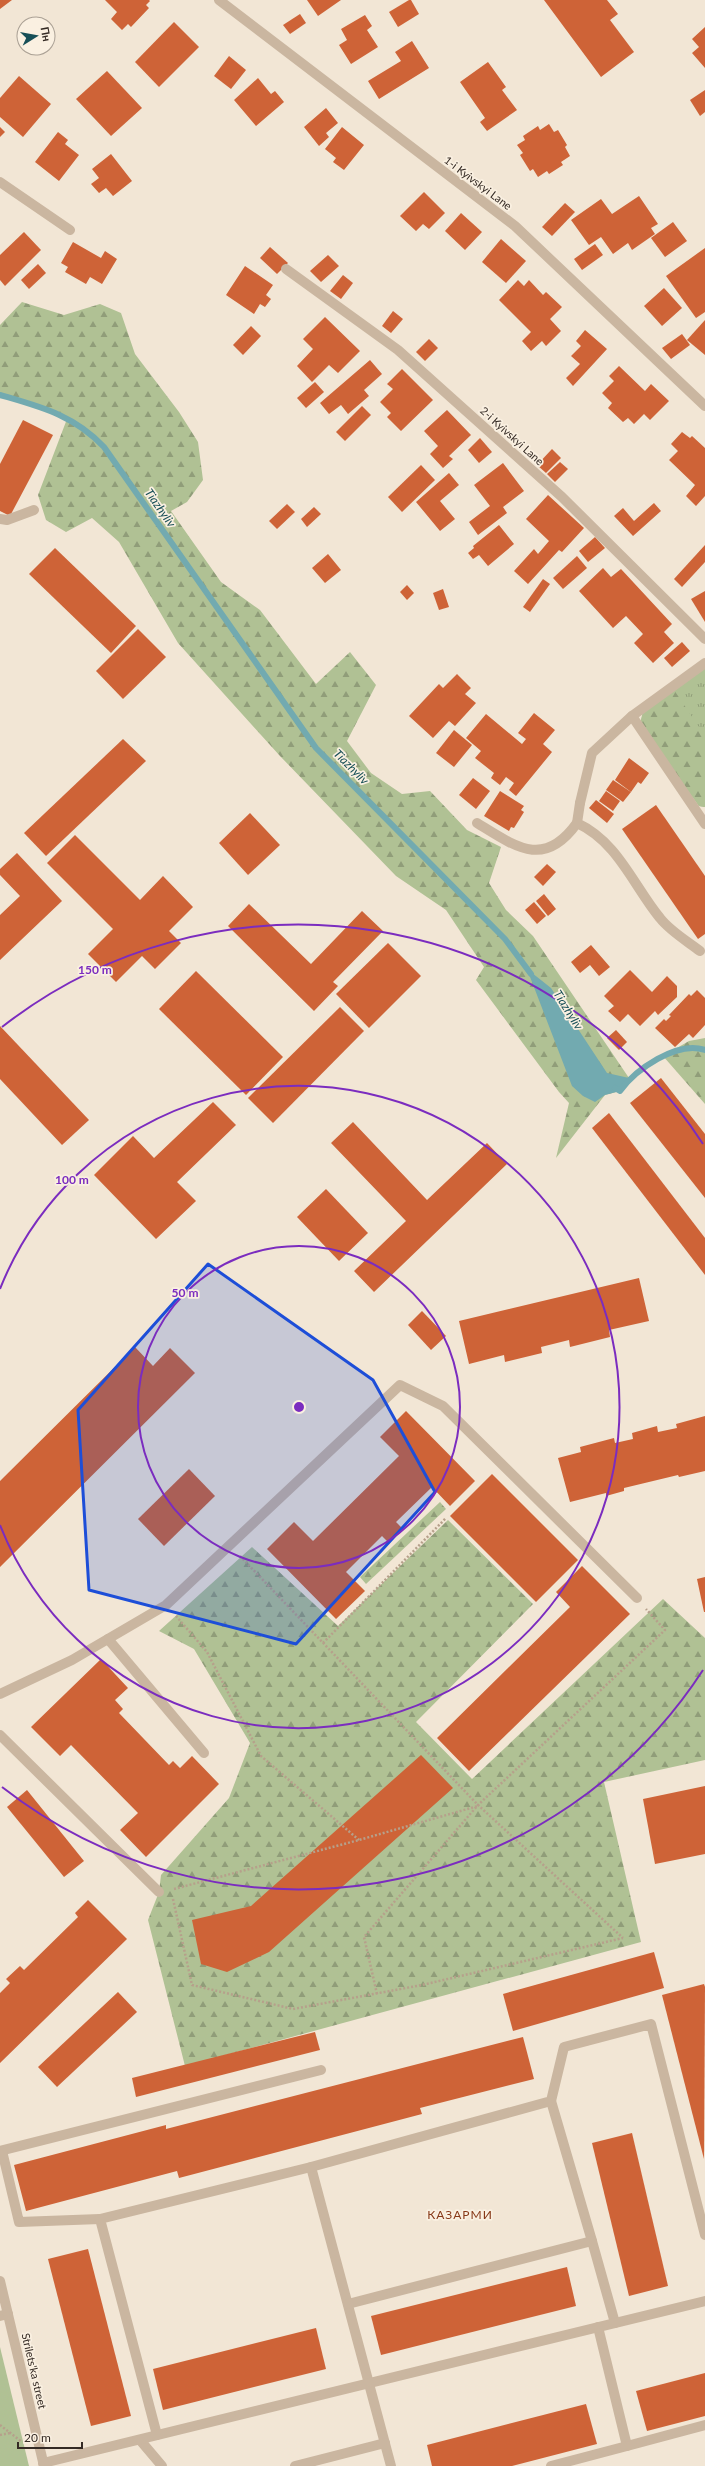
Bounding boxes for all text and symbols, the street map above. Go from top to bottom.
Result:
north arrow [16,16,56,56]
text: Пн [39,26,54,42]
street label: 1-i Kyivskyi Lane [442,153,515,212]
street label: 2-i Kyivskyi Lane [478,404,547,468]
water label: Tiazhyliv [142,486,179,530]
water label: Tiazhyliv [331,746,372,788]
text: 150 m [78,962,112,977]
water label: Tiazhyliv [550,987,586,1032]
text: 100 m [55,1172,89,1187]
text: 50 m [172,1285,198,1300]
centre of rings [292,1400,306,1414]
district label: КАЗАРМИ [427,2207,493,2222]
street label: Strilets'ka street [19,2332,50,2410]
scale bar [18,2424,82,2450]
text: 20 m [24,2430,51,2445]

